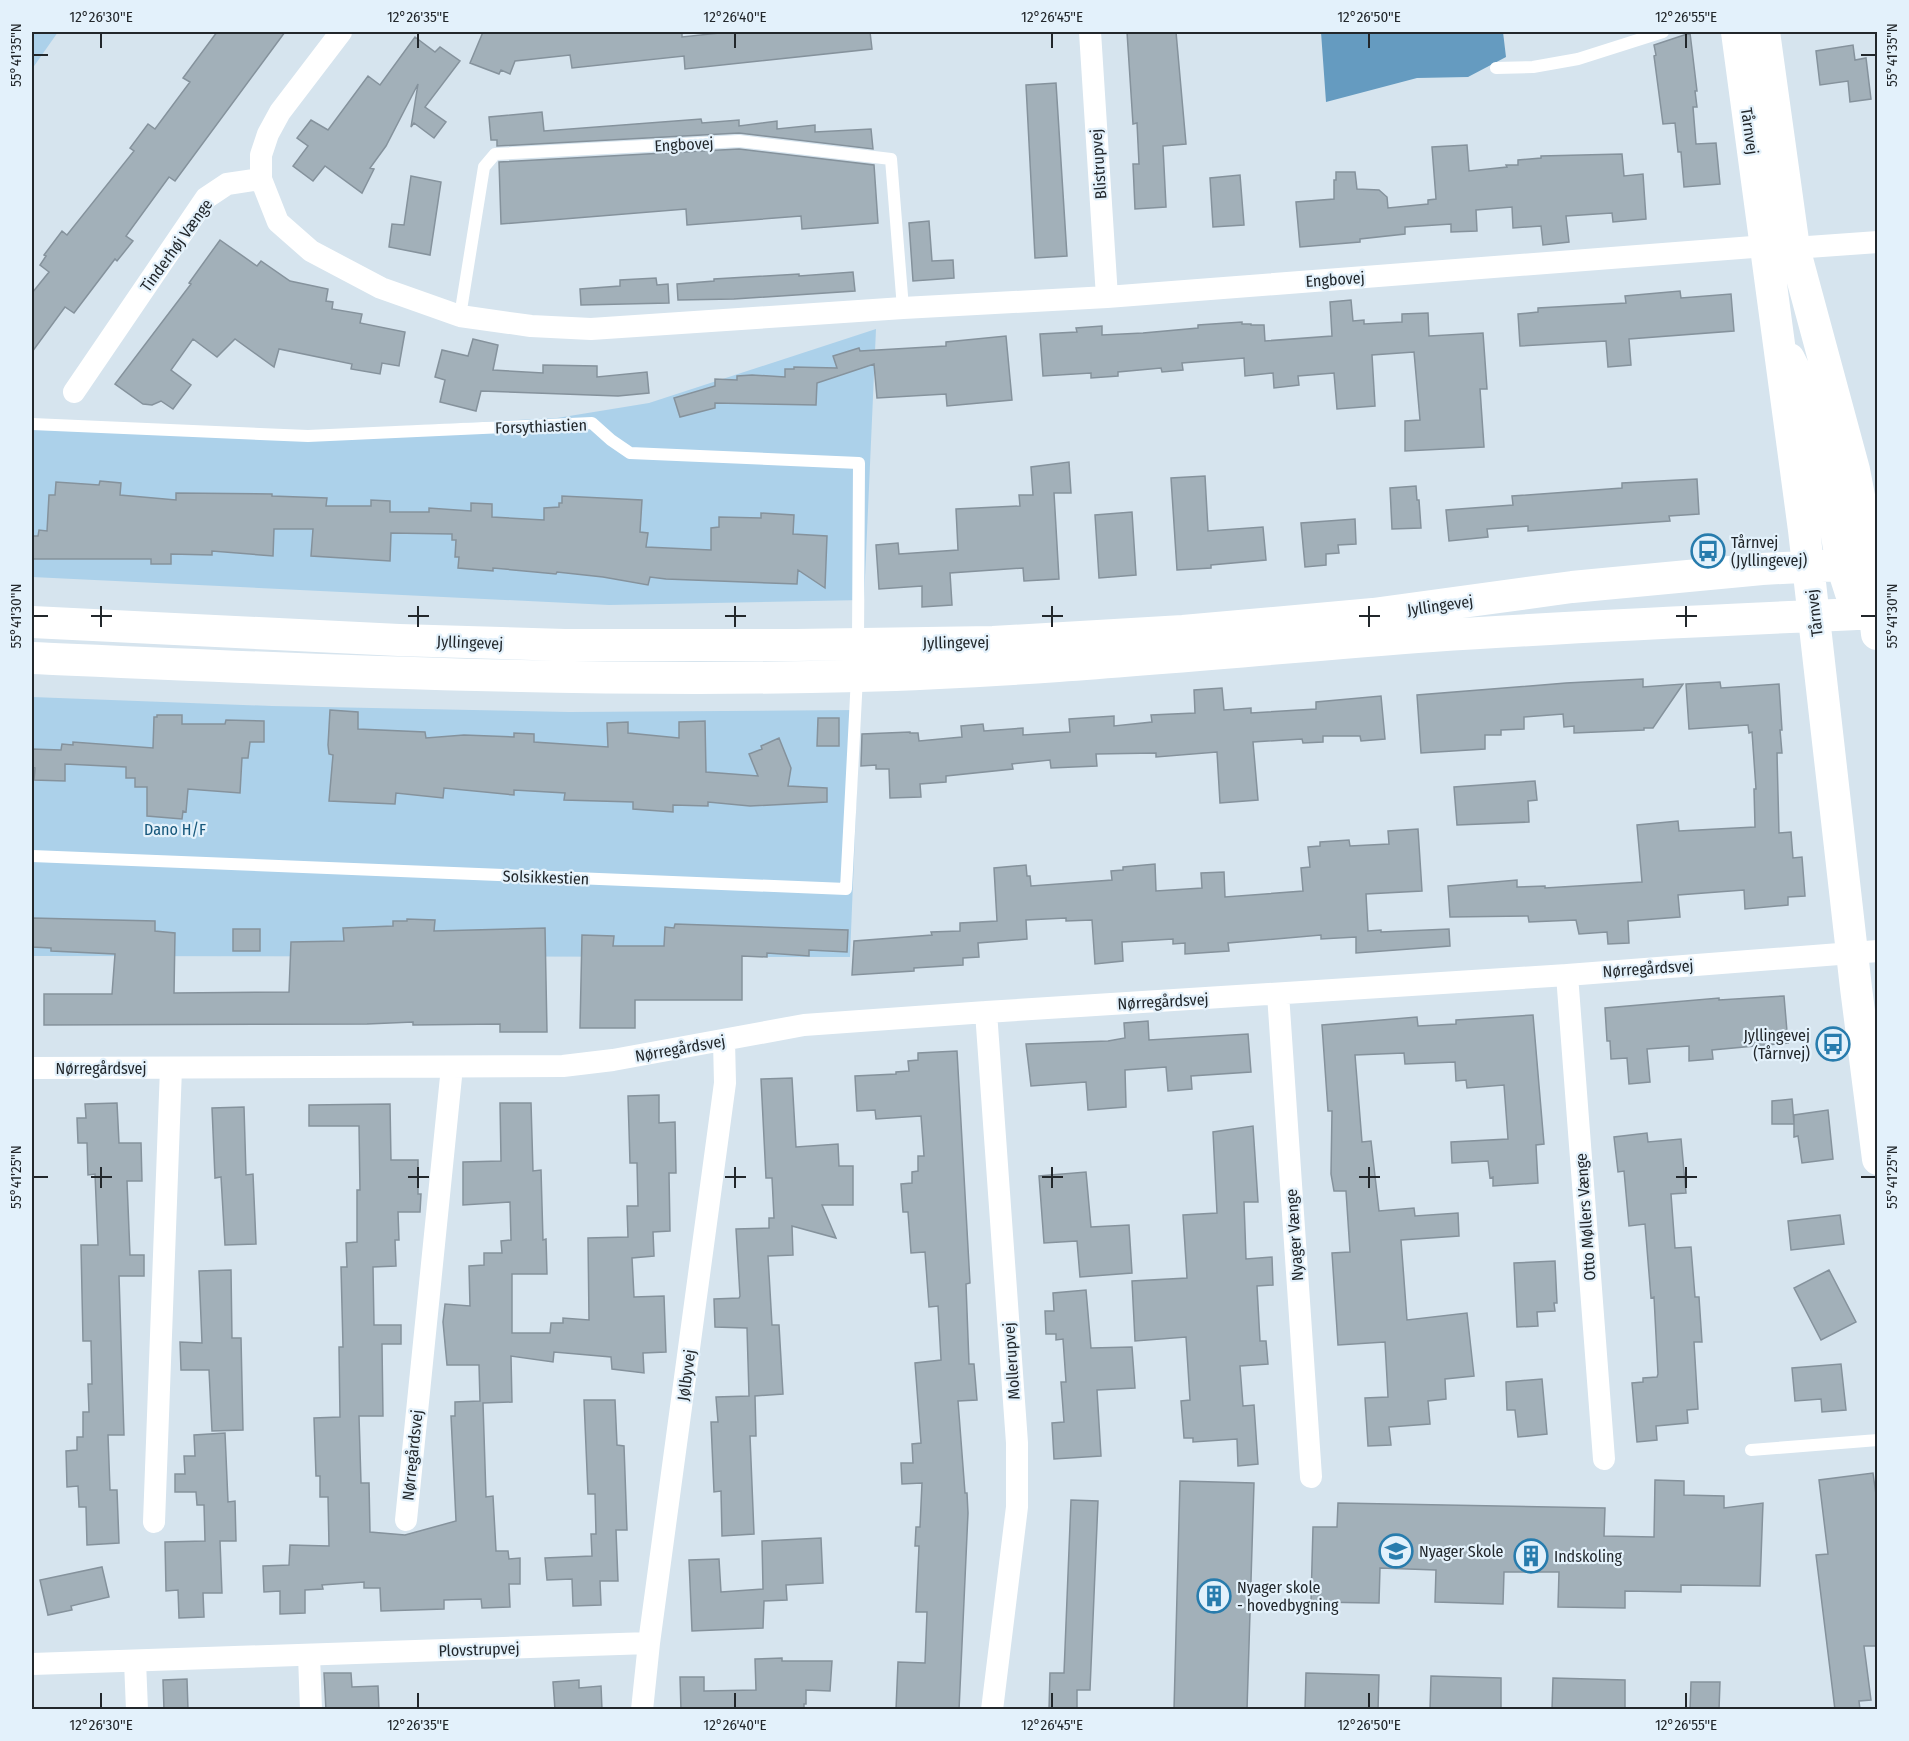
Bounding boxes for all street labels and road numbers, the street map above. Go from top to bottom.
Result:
street label: Tårnvej [1737,106,1762,156]
street label: Blistrupvej [1087,128,1110,200]
street label: Engbovej [654,133,714,156]
street label: Tinderhøj Vænge [136,195,216,295]
street label: Engbovej [1305,268,1365,291]
street label: Forsythiastien [495,415,587,438]
street label: Tårnvej [1802,588,1827,638]
street label: Jyllingevej [1406,591,1474,620]
street label: Jyllingevej [436,632,504,653]
street label: Jyllingevej [923,632,989,653]
street label: Solsikkestien [502,866,590,889]
street label: Nørregårdsvej [1602,956,1694,981]
street label: Nørregårdsvej [1117,990,1209,1013]
street label: Nørregårdsvej [634,1031,727,1066]
street label: Nørregårdsvej [55,1059,147,1078]
street label: Otto Møllers Vænge [1572,1152,1599,1281]
street label: Nyager Vænge [1282,1188,1307,1282]
street label: Mollerupvej [999,1322,1024,1400]
street label: Jølbyvej [673,1348,699,1402]
street label: Nørregårdsvej [398,1409,427,1501]
street label: Plovstrupvej [438,1639,520,1660]

